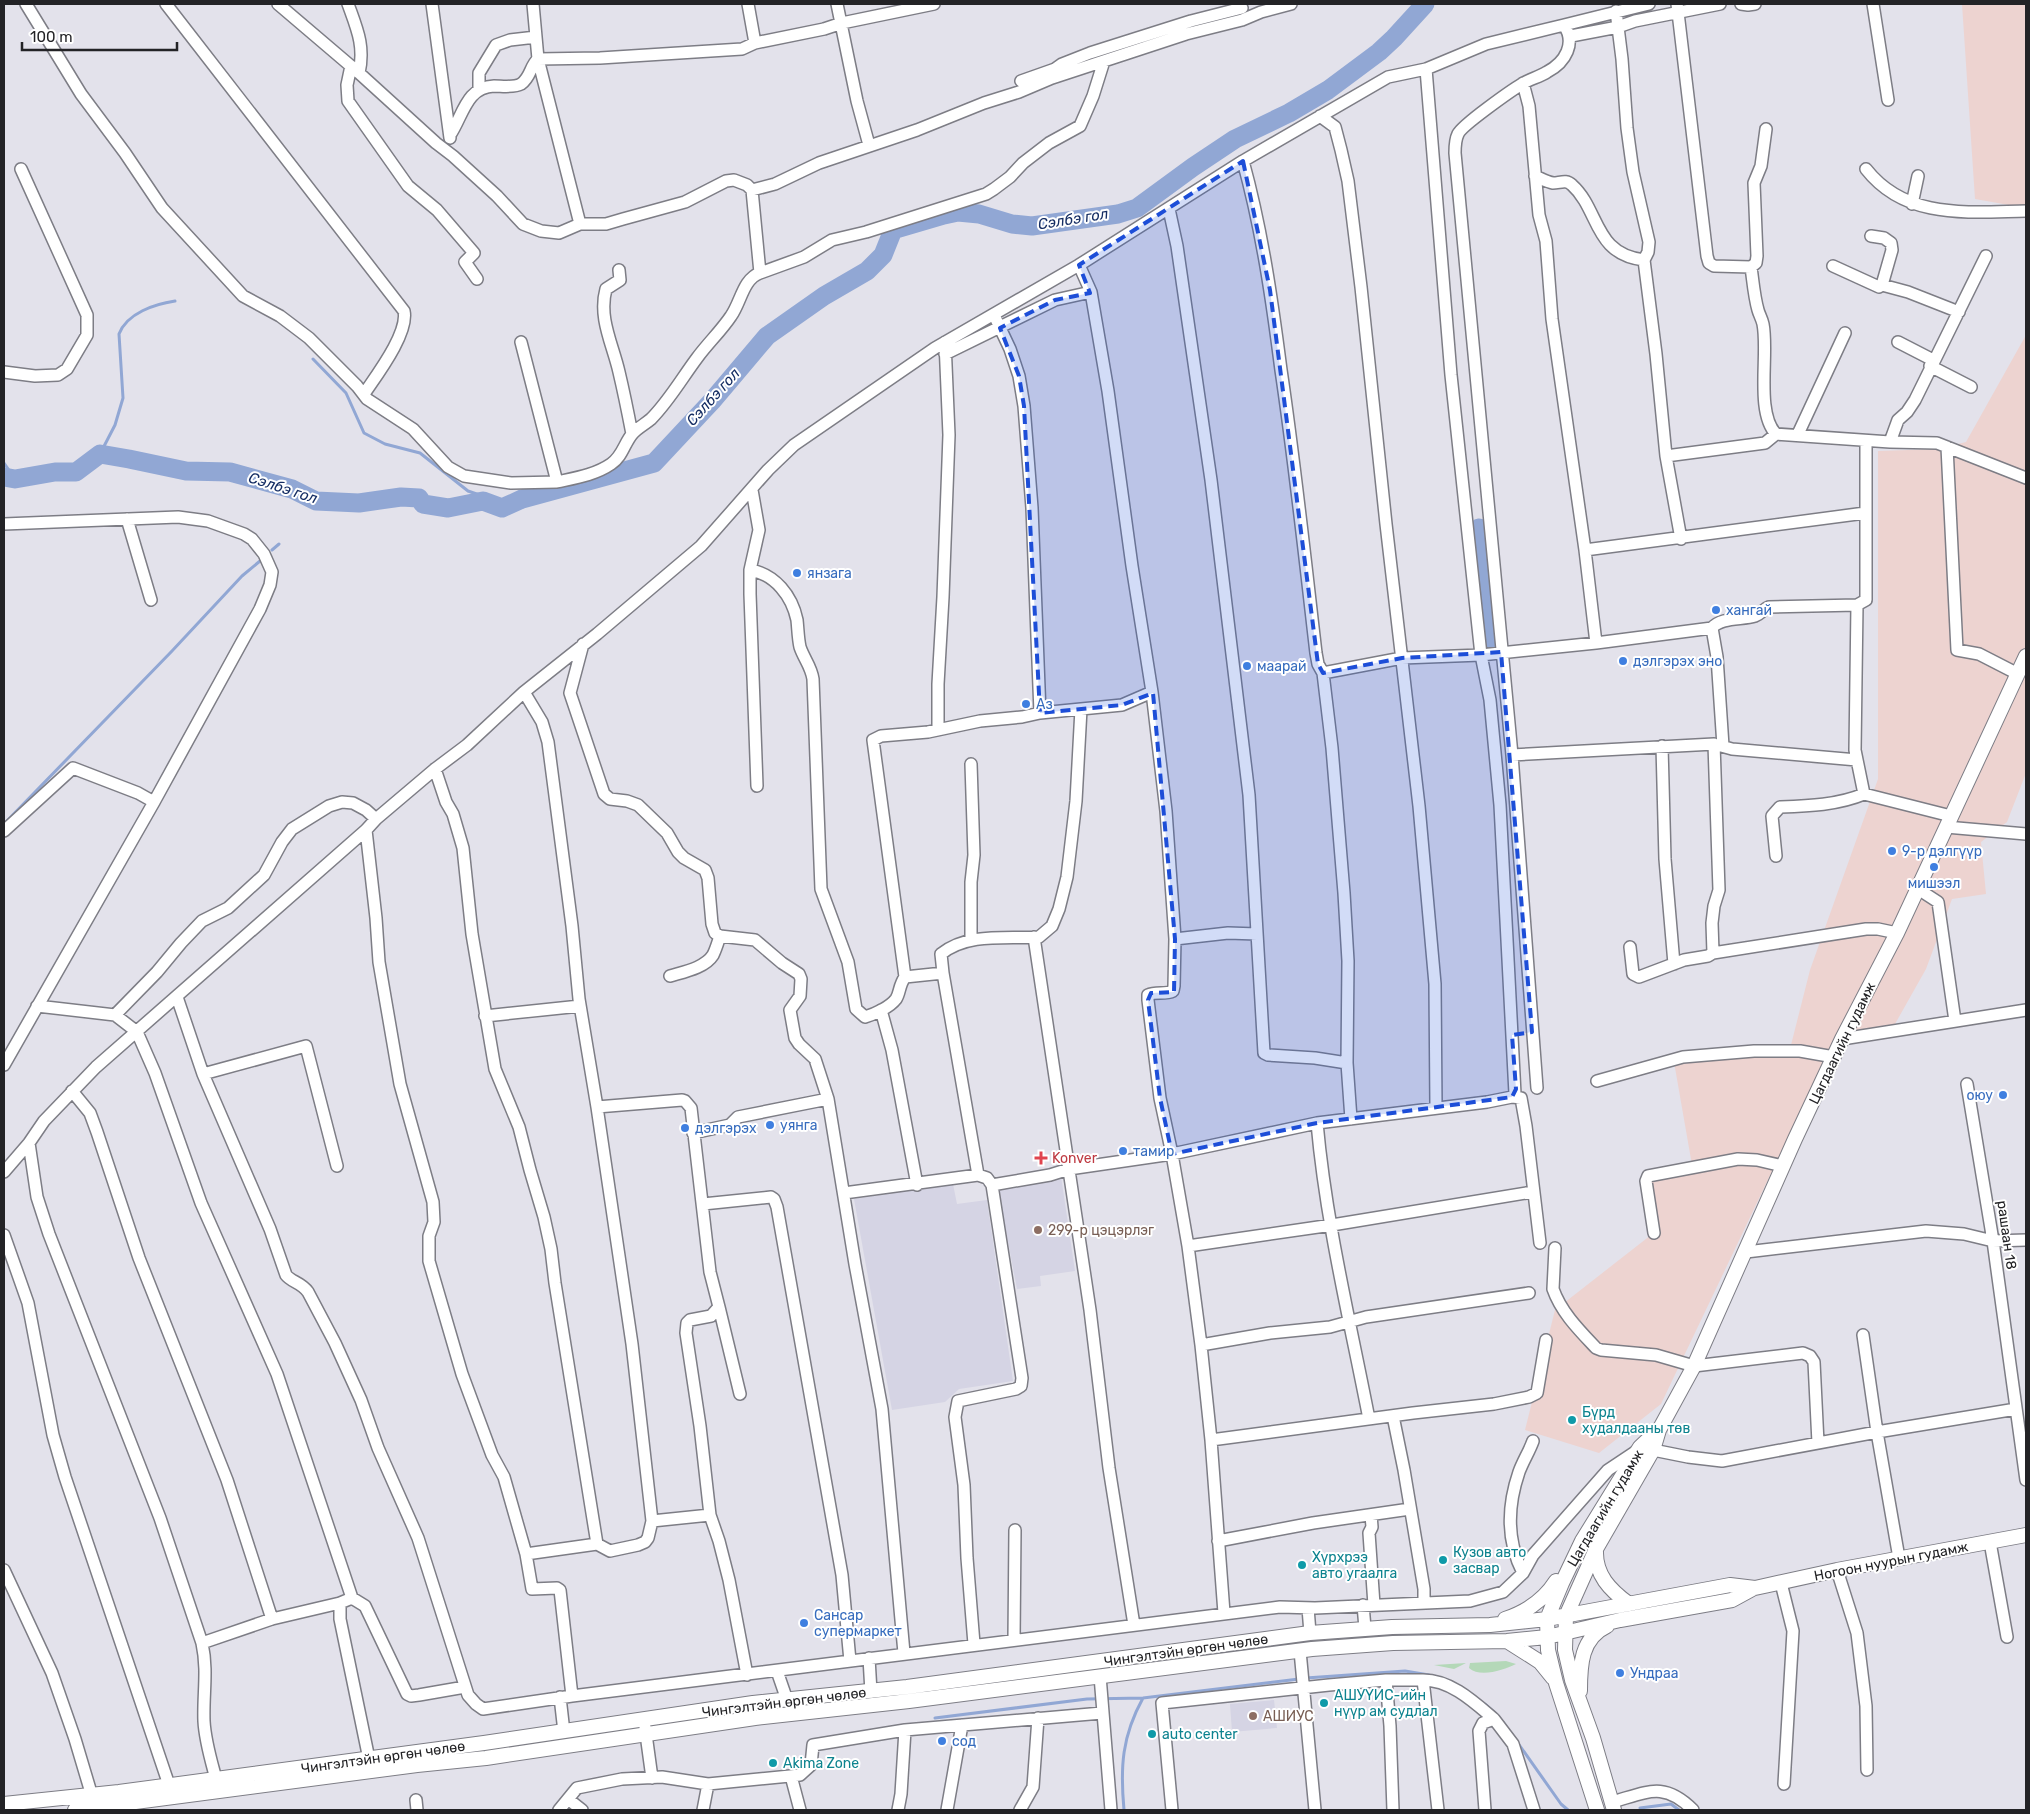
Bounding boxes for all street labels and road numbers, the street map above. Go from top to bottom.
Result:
street label: Цагдаагийн гудамж [1806,980,1879,1107]
street label: рашаан 18 [1993,1200,2020,1271]
street label: Цагдаагийн гудамж [1564,1447,1647,1570]
street label: Ногоон нуурын гудамж [1813,1538,1970,1585]
street label: Чингэлтэйн өргөн чөлөө [1103,1631,1269,1670]
street label: Чингэлтэйн өргөн чөлөө [701,1684,867,1721]
street label: Чингэлтэйн өргөн чөлөө [300,1738,466,1777]

